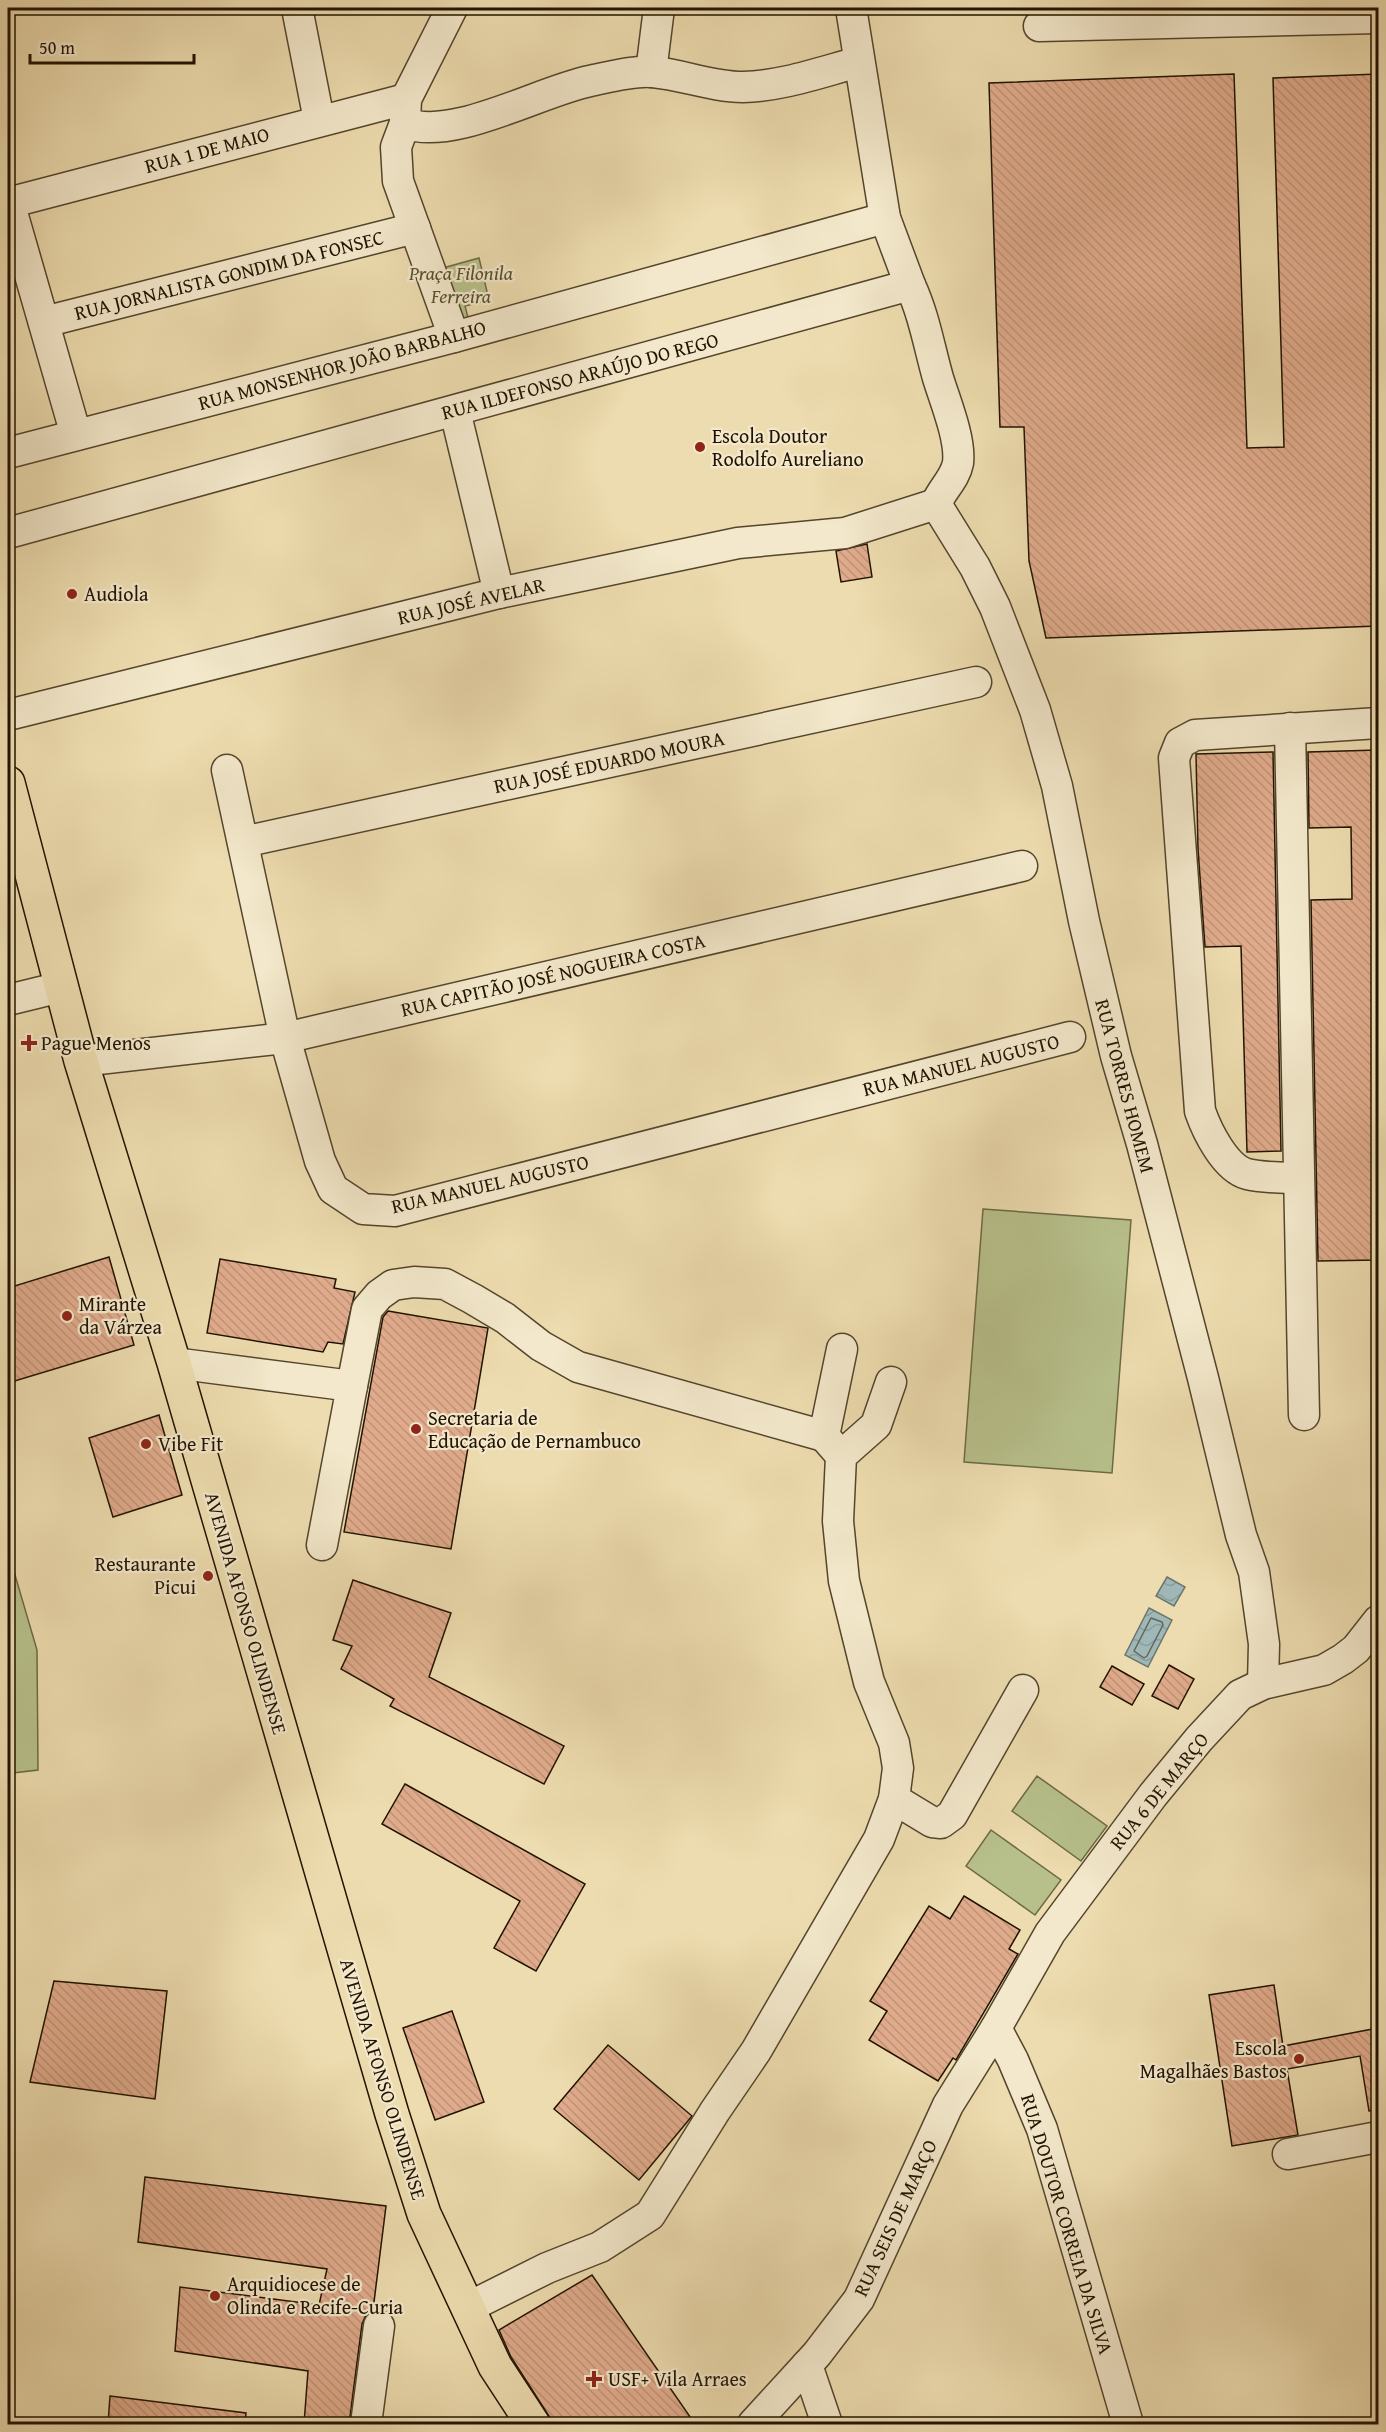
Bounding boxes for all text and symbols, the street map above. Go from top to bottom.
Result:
scale bar [30,27,194,65]
text: 50 m [39,34,75,61]
street label: RUA 1 DE MAIO [141,119,272,180]
street label: RUA JORNALISTA GONDIM DA FONSEC [71,222,387,327]
park label: Praça Filonila Ferreira [408,258,514,310]
street label: RUA MONSENHOR JOÃO BARBALHO [195,312,489,417]
street label: RUA ILDEFONSO ARAÚJO DO REGO [438,325,722,427]
place label: Escola Doutor Rodolfo Aureliano [712,421,864,473]
marker: Escola Doutor Rodolfo Aureliano [693,440,707,454]
street label: RUA JOSÉ AVELAR [394,569,548,632]
place label: Audiola [84,579,149,608]
marker: Audiola [65,587,79,601]
street label: RUA JOSÉ EDUARDO MOURA [491,723,727,800]
street label: RUA CAPITÃO JOSÉ NOGUEIRA COSTA [398,925,708,1024]
street label: RUA TORRES HOMEM [1088,996,1163,1176]
street label: RUA MANUEL AUGUSTO [859,1026,1062,1103]
place label: Pague Menos [41,1028,151,1057]
marker: Pague Menos [22,1036,36,1050]
street label: RUA MANUEL AUGUSTO [388,1147,592,1220]
place label: Mirante da Várzea [79,1289,162,1341]
marker: Mirante da Várzea [60,1309,74,1323]
place label: Secretaria de Educação de Pernambuco [428,1403,641,1455]
marker: Secretaria de Educação de Pernambuco [409,1422,423,1436]
place label: Vibe Fit [158,1429,223,1458]
marker: Vibe Fit [139,1437,153,1451]
street label: AVENIDA AFONSO OLINDENSE [198,1488,295,1737]
place label: Restaurante Picui [95,1549,196,1601]
marker: Restaurante Picui [201,1569,215,1583]
street label: RUA 6 DE MARÇO [1102,1726,1215,1856]
street label: AVENIDA AFONSO OLINDENSE [333,1955,434,2203]
place label: Escola Magalhães Bastos [1140,2033,1288,2085]
marker: Escola Magalhães Bastos [1292,2052,1306,2066]
street label: RUA DOUTOR CORREIA DA SILVA [1014,2090,1121,2358]
street label: RUA SEIS DE MARÇO [845,2135,944,2301]
place label: Arquidiocese de Olinda e Recife-Curia [227,2269,404,2321]
marker: Arquidiocese de Olinda e Recife-Curia [208,2289,222,2303]
place label: USF+ Vila Arraes [608,2364,747,2393]
marker: USF+ Vila Arraes [585,2370,603,2388]

